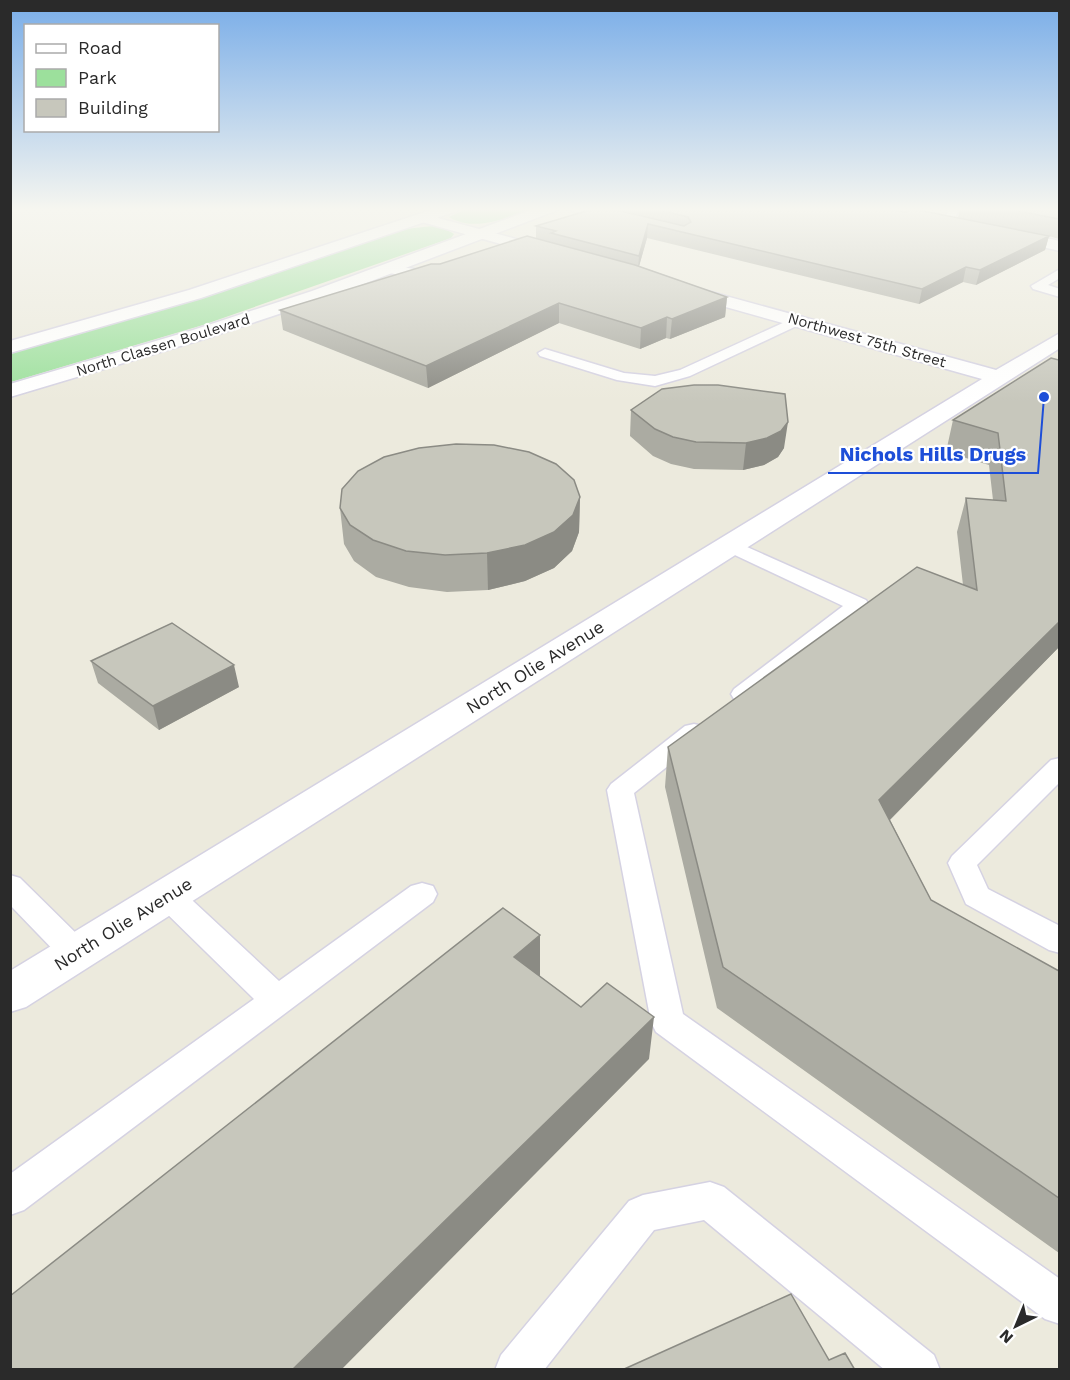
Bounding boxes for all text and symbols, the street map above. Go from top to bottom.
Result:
legend [24,24,219,132]
text: Road [78,37,122,58]
text: Park [78,67,117,88]
text: Building [78,97,148,118]
street label: Northwest 75th Street [786,309,949,371]
street label: North Classen Boulevard [74,310,252,380]
callout: Nichols Hills Drugs [828,435,1038,473]
text: Nichols Hills Drugs [840,442,1027,466]
street label: North Olie Avenue [462,616,608,718]
street label: North Olie Avenue [50,873,196,975]
north arrow [986,1296,1046,1356]
text: N [995,1326,1017,1348]

